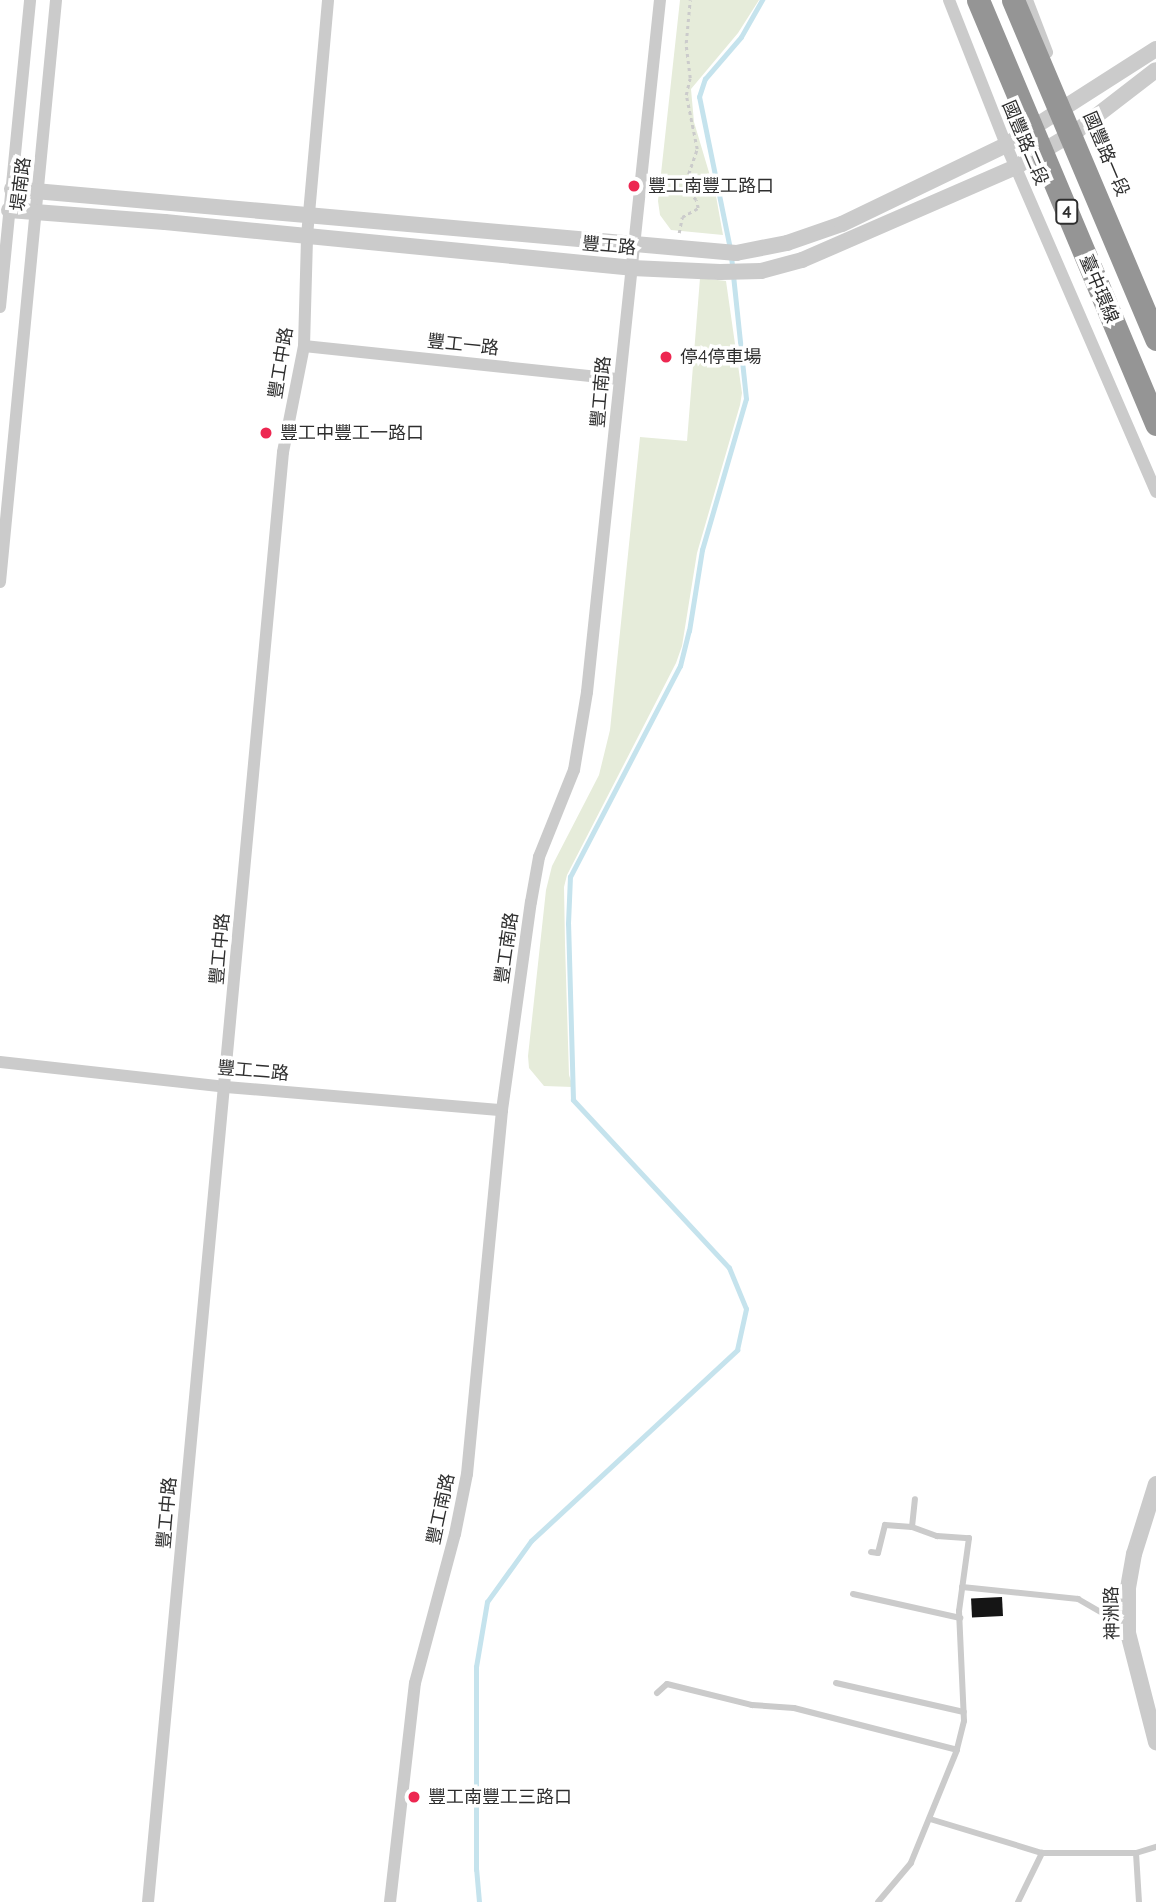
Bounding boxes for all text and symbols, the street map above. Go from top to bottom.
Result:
street label: 國豐路二段 [997,97,1053,189]
street label: 國豐路一段 [1078,108,1134,200]
street label: 堤南路 [7,156,35,212]
place label: 豐工南豐工路口 [648,175,774,197]
marker: 豐工南豐工路口 [626,178,642,194]
road number: 4 [1055,200,1079,224]
street label: 豐工路 [581,233,637,259]
street label: 臺中環線 [1075,252,1123,326]
street label: 豐工中路 [265,326,297,400]
street label: 豐工一路 [426,330,500,360]
place label: 停4停車場 [680,346,761,368]
marker: 停4停車場 [658,349,674,365]
street label: 豐工南路 [587,355,615,429]
place label: 豐工中豐工一路口 [280,422,424,444]
marker: 豐工中豐工一路口 [258,425,274,441]
street label: 豐工南路 [491,911,523,985]
street label: 豐工中路 [206,912,234,986]
street label: 豐工二路 [216,1057,290,1085]
street label: 豐工南路 [423,1472,459,1546]
street label: 豐工中路 [153,1476,181,1550]
street label: 神洲路 [1101,1586,1123,1640]
place label: 豐工南豐工三路口 [428,1786,572,1808]
marker: 豐工南豐工三路口 [406,1789,422,1805]

